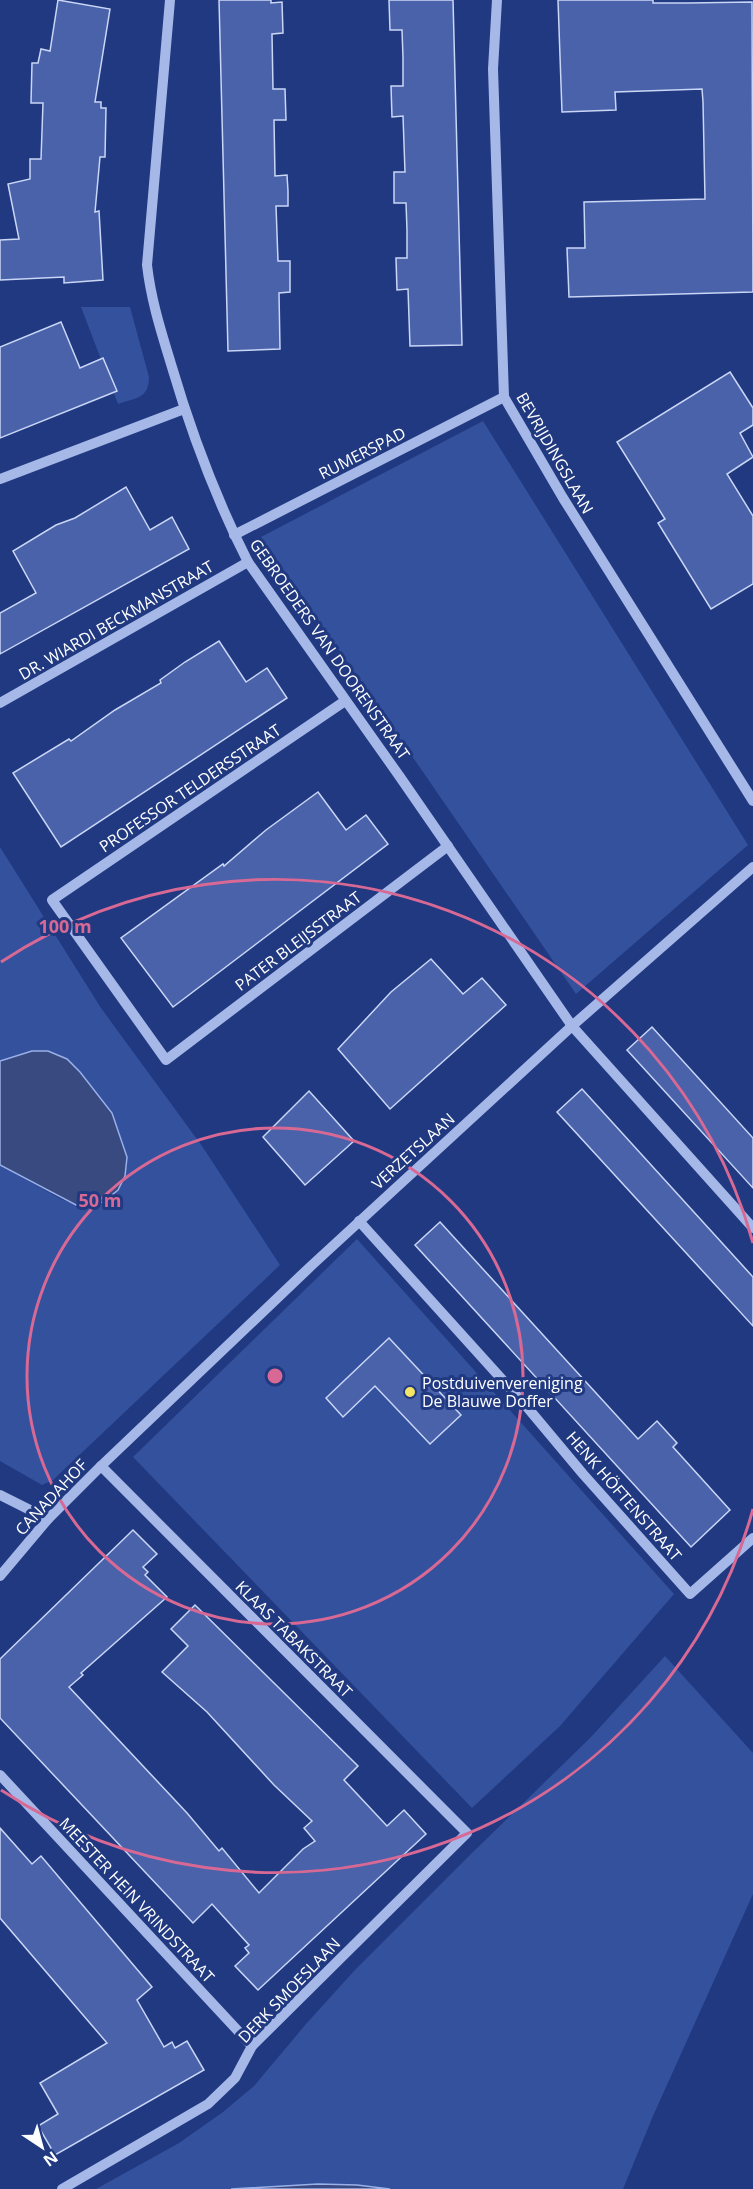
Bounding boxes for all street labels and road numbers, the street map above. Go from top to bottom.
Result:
street label: BEVRIJDINGSLAAN [511,388,599,518]
street label: RUMERSPAD [315,422,409,484]
street label: GEBROEDERS VAN DOORENSTRAAT [245,534,415,764]
street label: DR. WIARDI BECKMANSTRAAT [15,555,218,685]
street label: PROFESSOR TELDERSSTRAAT [95,719,285,857]
street label: PATER BLEIJSSTRAAT [230,886,366,996]
street label: VERZETSLAAN [367,1108,459,1194]
street label: HENK HÖFTENSTRAAT [561,1426,687,1566]
street label: CANADAHOF [10,1454,92,1540]
street label: KLAAS TABAKSTRAAT [231,1576,357,1702]
street label: MEESTER HEIN VRINDSTRAAT [55,1813,220,1987]
street label: DERK SMOESLAAN [233,1933,345,2047]

